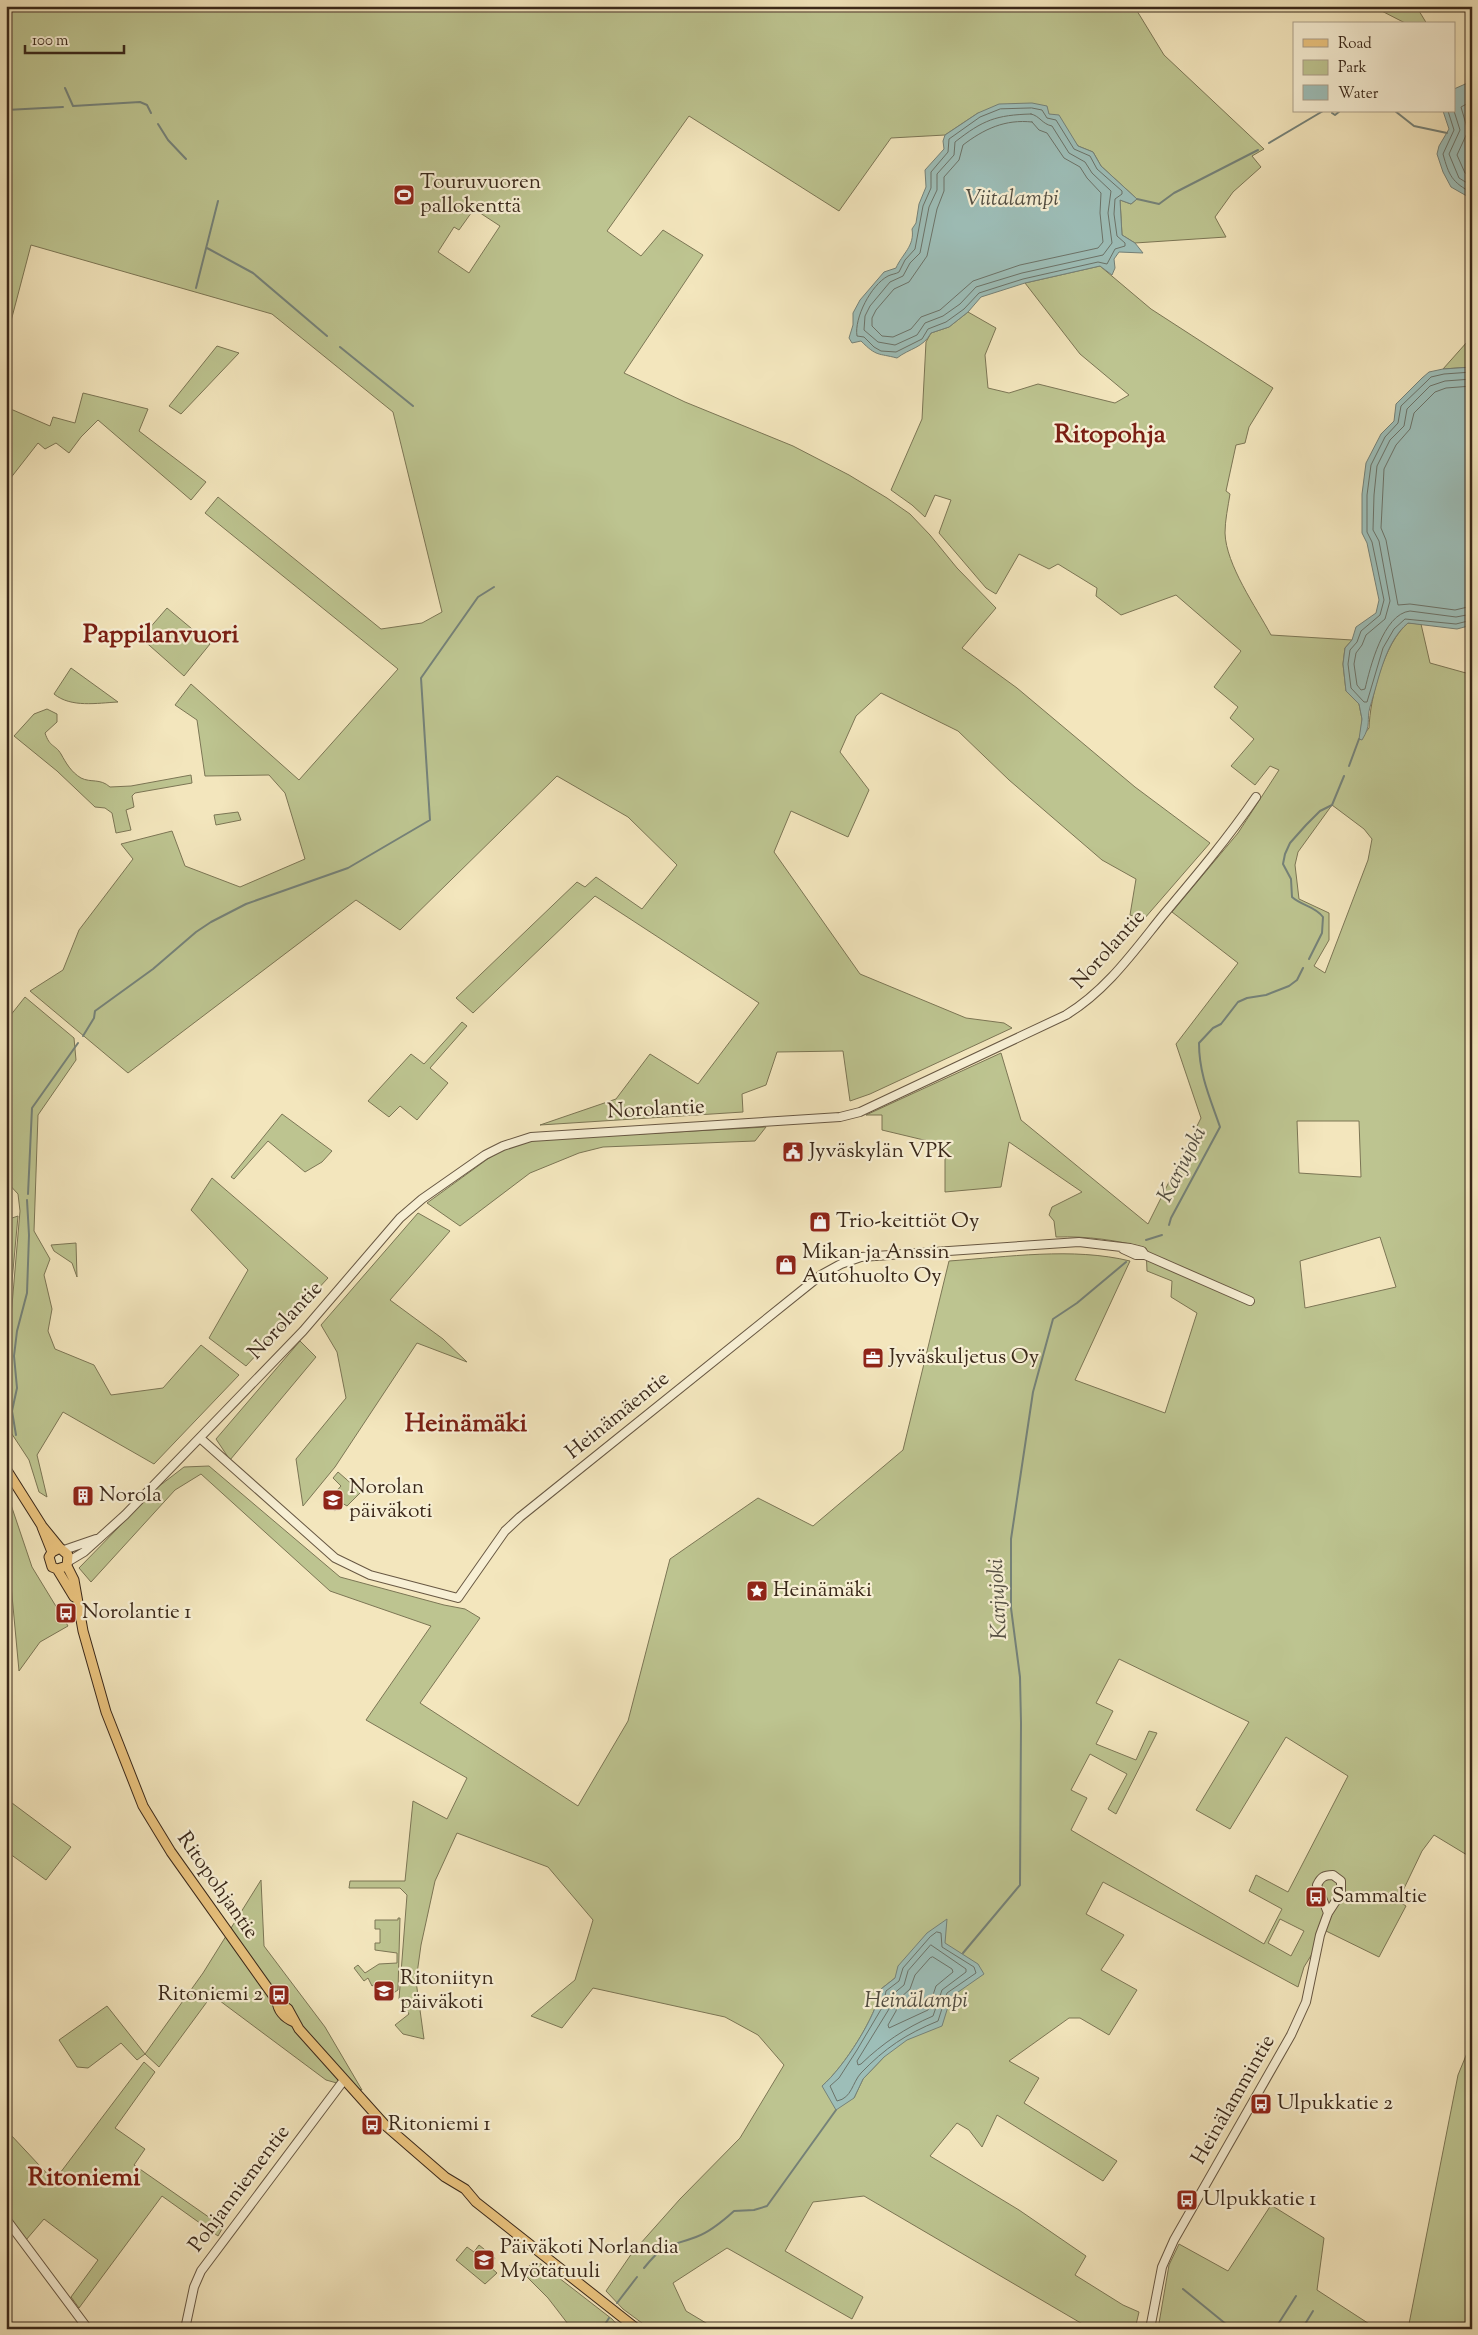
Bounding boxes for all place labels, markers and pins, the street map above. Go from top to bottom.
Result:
place label: Touruvuoren pallokenttä [420,168,541,222]
sports icon: Touruvuoren pallokenttä [392,183,416,207]
place label: Jyväskylän VPK [808,1137,952,1167]
public building icon: Jyväskylän VPK [781,1140,805,1164]
place label: Trio-keittiöt Oy [836,1207,980,1237]
shop icon: Trio-keittiöt Oy [808,1210,832,1234]
place label: Mikan ja Anssin Autohuolto Oy [802,1238,950,1292]
shop icon: Mikan ja Anssin Autohuolto Oy [774,1253,798,1277]
place label: Jyväskuljetus Oy [888,1343,1040,1373]
office icon: Jyväskuljetus Oy [861,1346,885,1370]
place label: Norolan päiväkoti [349,1473,432,1527]
place label: Norola [99,1481,162,1511]
building icon: Norola [71,1484,95,1508]
school or university icon: Norolan päiväkoti [321,1488,345,1512]
place label: Heinämäki [773,1576,872,1606]
place icon: Heinämäki [745,1579,769,1603]
place label: Norolantie 1 [82,1598,191,1628]
bus stop icon: Norolantie 1 [54,1601,78,1625]
place label: Sammaltie [1332,1882,1427,1912]
bus stop icon: Sammaltie [1304,1885,1328,1909]
place label: Ritoniityn päiväkoti [400,1964,494,2018]
school or university icon: Ritoniityn päiväkoti [372,1979,396,2003]
place label: Ritoniemi 2 [158,1980,263,2010]
bus stop icon: Ritoniemi 2 [267,1983,291,2007]
place label: Ulpukkatie 2 [1277,2089,1393,2119]
bus stop icon: Ulpukkatie 2 [1249,2092,1273,2116]
place label: Ritoniemi 1 [388,2110,491,2140]
bus stop icon: Ritoniemi 1 [360,2113,384,2137]
place label: Ulpukkatie 1 [1203,2185,1316,2215]
bus stop icon: Ulpukkatie 1 [1175,2188,1199,2212]
place label: Päiväkoti Norlandia Myötätuuli [500,2233,679,2287]
school or university icon: Päiväkoti Norlandia Myötätuuli [472,2248,496,2272]

